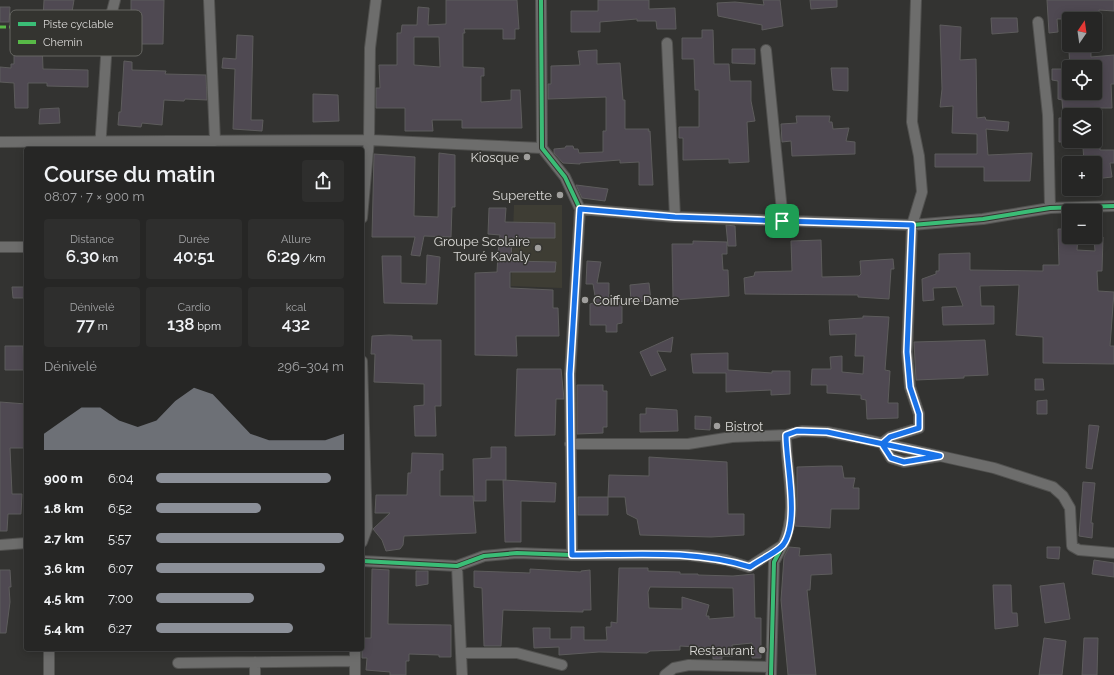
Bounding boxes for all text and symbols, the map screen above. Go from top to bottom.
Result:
legend [10,10,142,56]
north arrow [1062,12,1102,52]
map controls [1062,12,1102,244]
text: Piste cyclable [43,18,114,31]
text: Chemin [43,36,82,49]
button: locate [1062,60,1102,100]
button: layers [1062,108,1102,148]
place label: Kiosque [470,150,519,165]
marker: Kiosque [522,152,532,162]
button: + [1062,156,1102,196]
button: share [302,160,344,202]
text: Course du matin [44,161,215,187]
place label: Superette [493,188,552,203]
text: 08:07 · 7 × 900 m [44,189,144,204]
marker: Superette [555,190,565,200]
pin [765,204,799,238]
button: − [1062,204,1102,244]
icon: arrive [771,210,793,232]
text: Distance [70,233,114,246]
text: Durée [179,233,210,246]
text: Allure [281,233,311,246]
place label: Groupe Scolaire Touré Kavaly [434,234,530,264]
marker: Groupe Scolaire Touré Kavaly [533,243,543,253]
text: 6.30 [66,246,99,266]
text: 40:51 [173,246,215,266]
text: 6:29 [267,246,300,266]
text: km [99,252,118,265]
text: /km [300,252,325,265]
place label: Coiffure Dame [593,293,679,308]
marker: Coiffure Dame [580,295,590,305]
text: Dénivelé [70,301,114,314]
text: Cardio [177,301,211,314]
text: kcal [286,301,306,314]
text: 77 [76,314,95,334]
text: 138 [167,314,195,334]
text: 432 [282,314,310,334]
text: m [95,320,108,333]
text: bpm [195,320,221,333]
text: Dénivelé [44,359,97,374]
text: 296–304 m [278,359,344,374]
place label: Bistrot [725,419,764,434]
marker: Bistrot [712,421,722,431]
text: 900 m [44,471,83,486]
text: 6:04 [108,471,133,486]
text: 1.8 km [44,501,84,516]
text: 6:52 [108,501,132,516]
text: 2.7 km [44,531,84,546]
text: 5:57 [108,531,132,546]
text: 3.6 km [44,561,85,576]
text: 6:07 [108,561,133,576]
text: 4.5 km [44,591,84,606]
text: 7:00 [108,591,133,606]
text: 5.4 km [44,621,84,636]
text: 6:27 [108,621,132,636]
place label: Restaurant [689,643,755,658]
marker: Restaurant [757,645,767,655]

